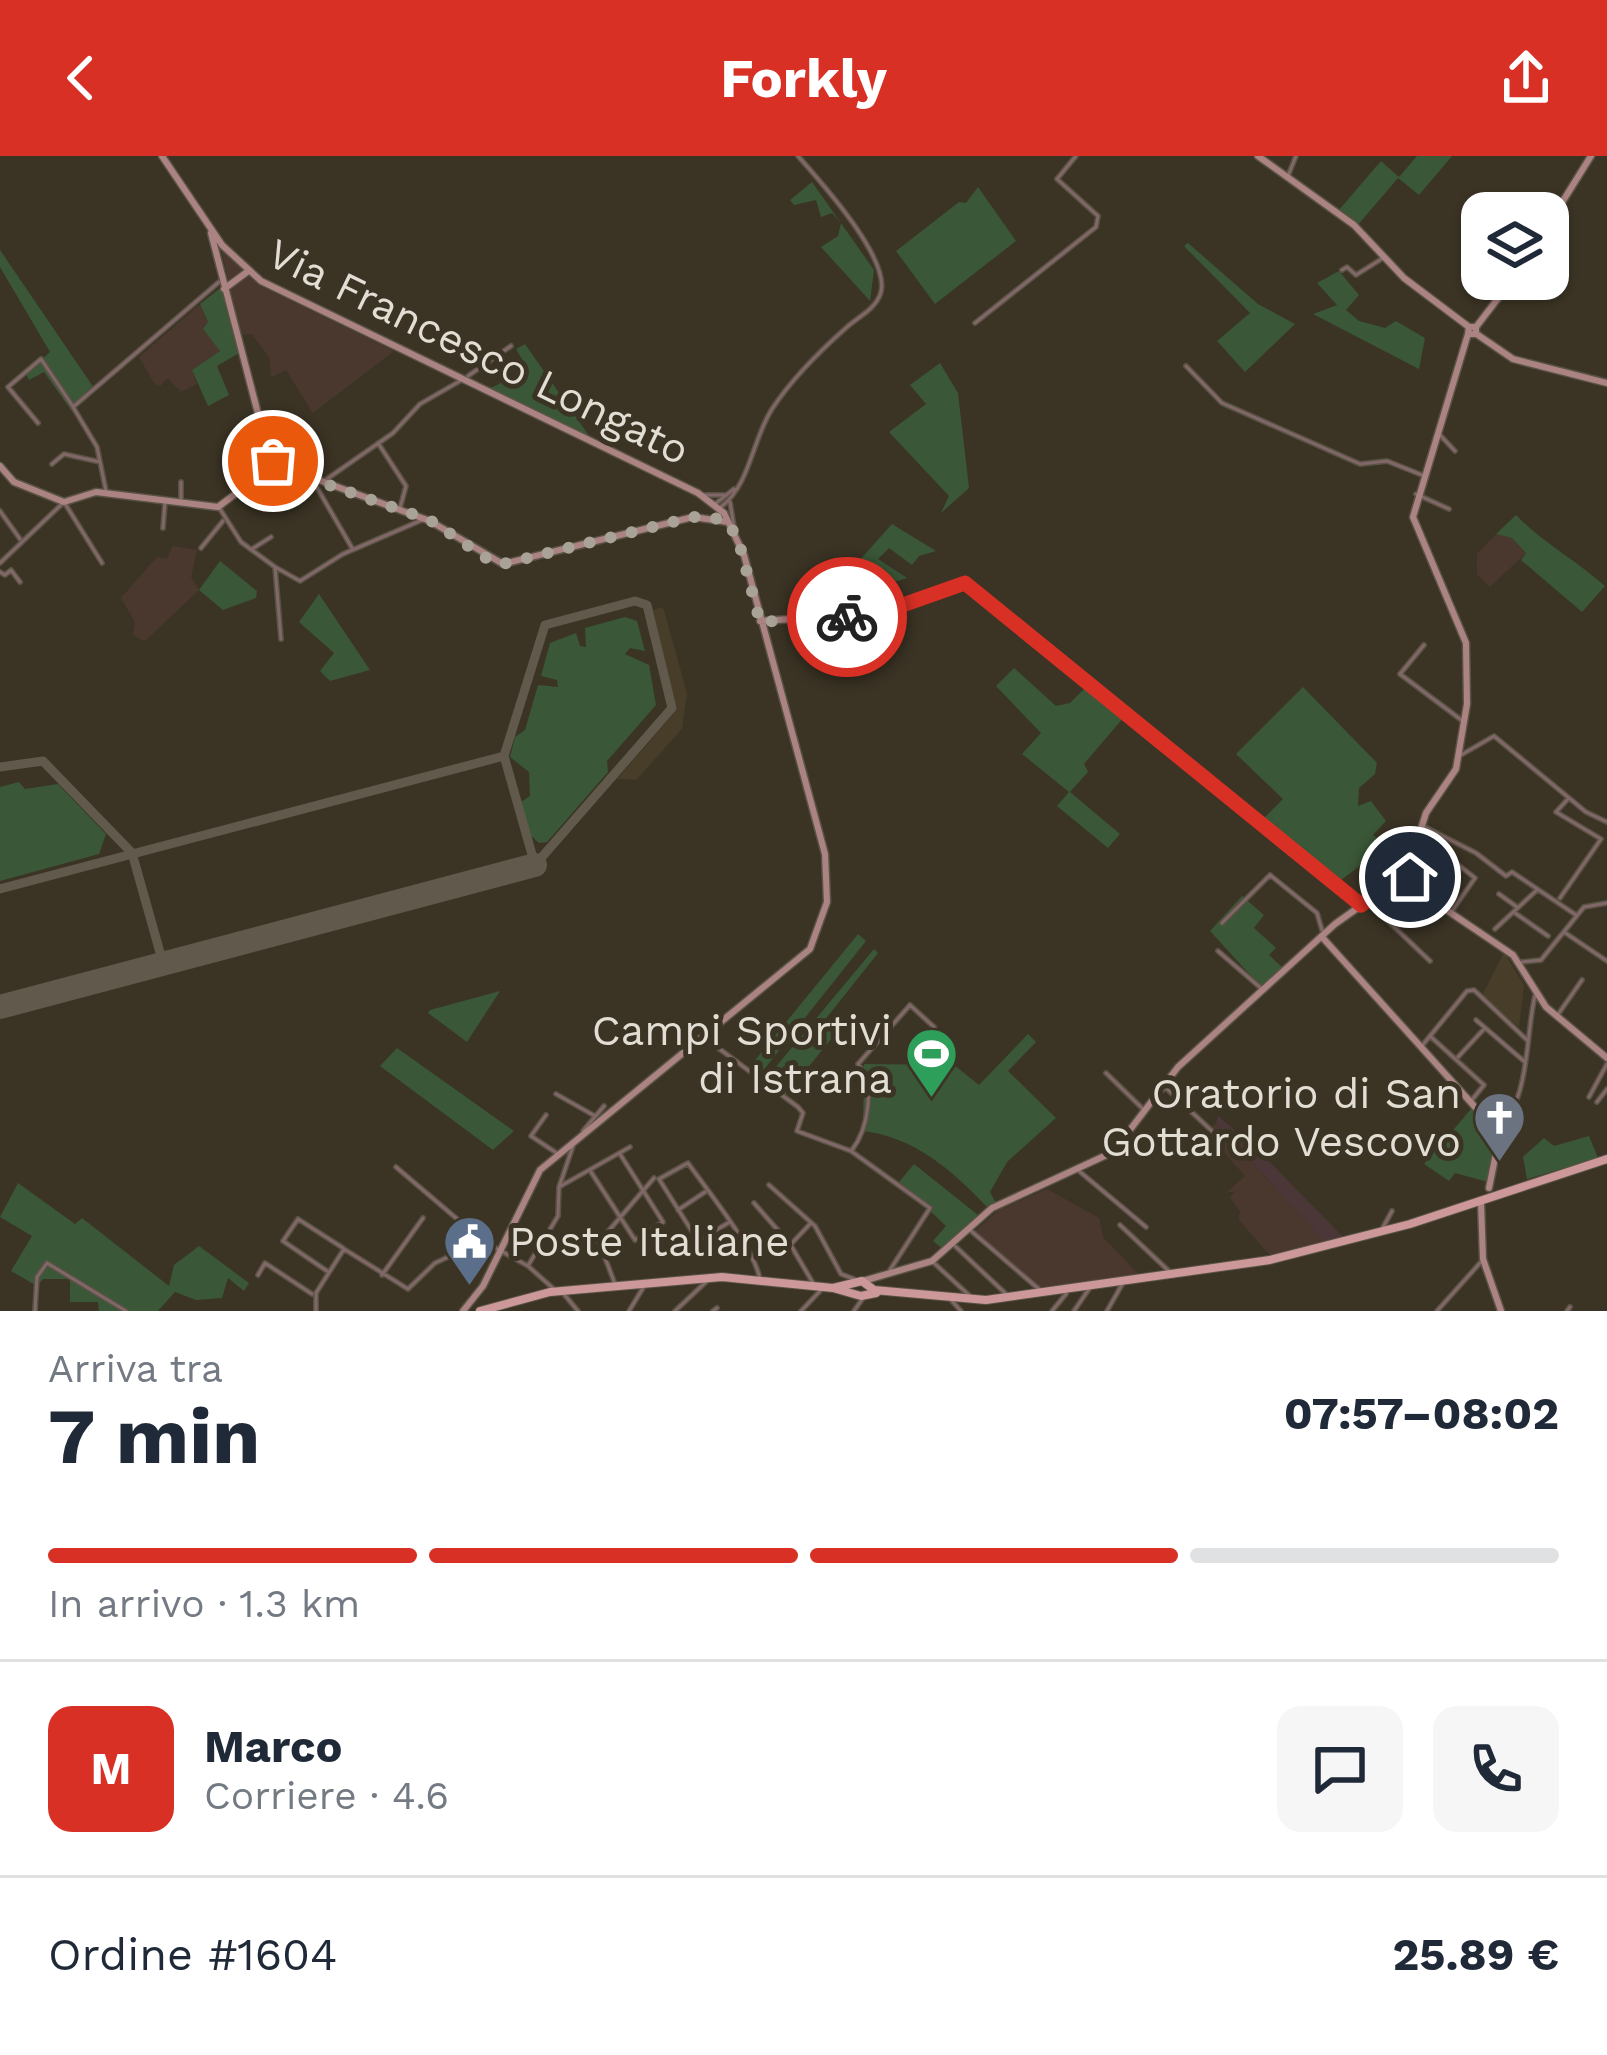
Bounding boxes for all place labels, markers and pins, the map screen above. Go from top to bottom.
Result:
pin [222,410,324,512]
pin [1359,826,1461,928]
place label: Campi Sportivi di Istrana [592,1006,892,1103]
sports icon: Campi Sportivi di Istrana [903,1026,959,1100]
place label: Oratorio di San Gottardo Vescovo [1101,1069,1461,1166]
church icon: Oratorio di San Gottardo Vescovo [1472,1089,1528,1163]
public building icon: Poste Italiane [442,1213,498,1287]
place label: Poste Italiane [509,1217,790,1266]

